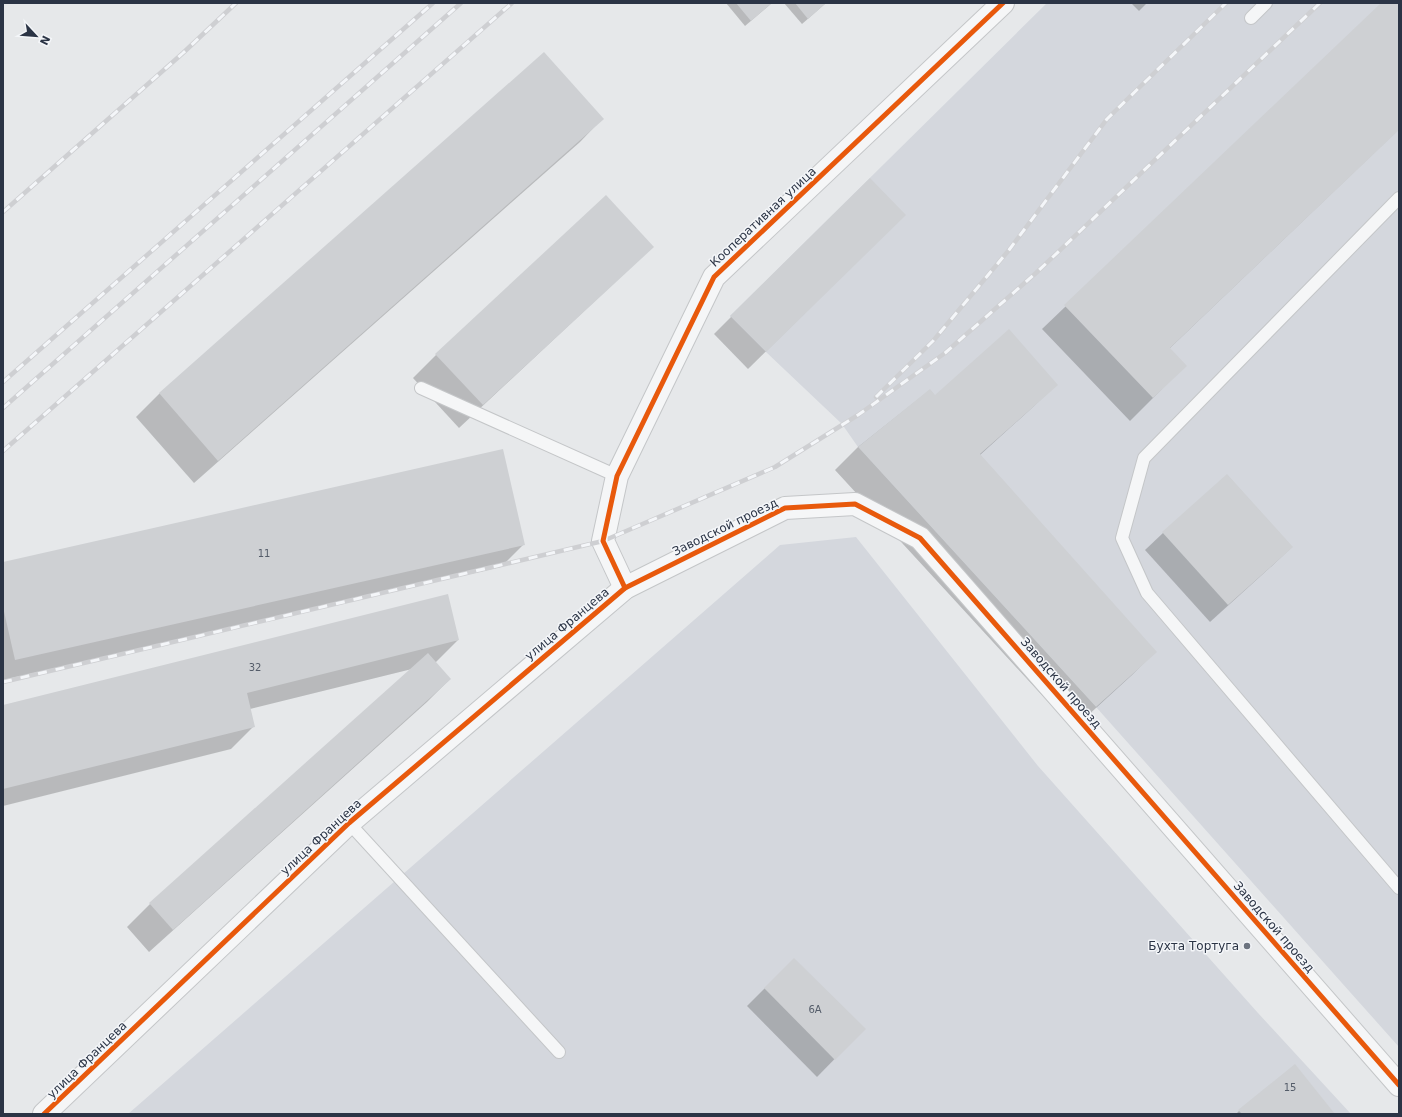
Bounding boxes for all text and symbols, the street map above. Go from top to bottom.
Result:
north arrow [16,16,56,56]
text: N [37,33,52,47]
street label: Кооперативная улица [707,164,819,270]
street label: Заводской проезд [670,495,780,559]
house number: 11 [258,548,270,559]
street label: улица Францева [522,585,612,663]
street label: Заводской проезд [1018,635,1104,731]
house number: 32 [249,662,261,673]
street label: улица Францева [278,796,364,878]
street label: Заводской проезд [1231,879,1317,975]
place label: Бухта Тортуга [1148,939,1239,953]
marker: Бухта Тортуга [1242,941,1252,951]
house number: 6А [808,1004,822,1015]
street label: улица Францева [44,1018,130,1102]
house number: 15 [1284,1082,1296,1093]

